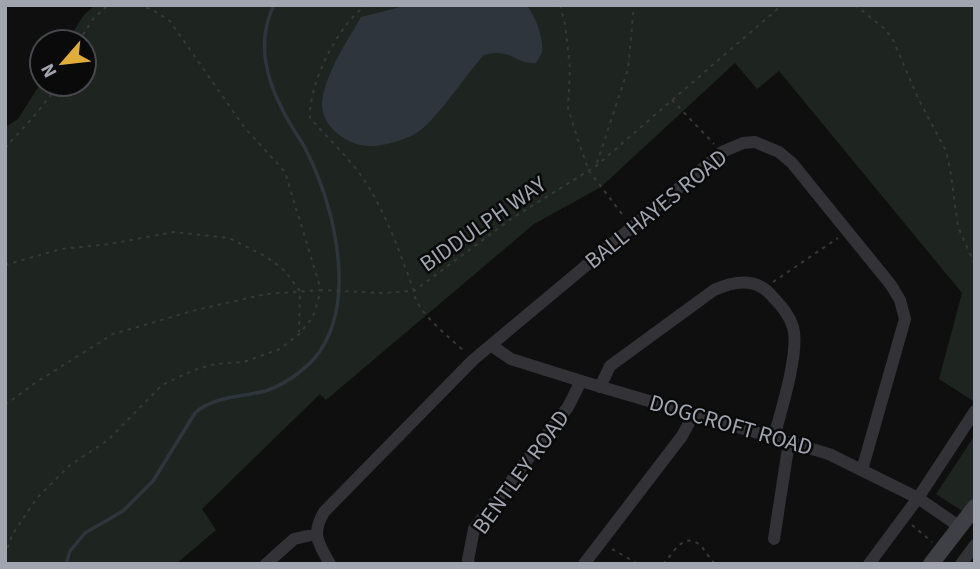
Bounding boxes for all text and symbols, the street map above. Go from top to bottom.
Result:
north arrow [28,28,98,98]
text: N [34,58,64,82]
street label: BALL HAYES ROAD [578,141,734,277]
street label: BIDDULPH WAY [413,168,553,280]
street label: DOGCROFT ROAD [646,386,816,464]
street label: BENTLEY ROAD [465,403,577,541]

